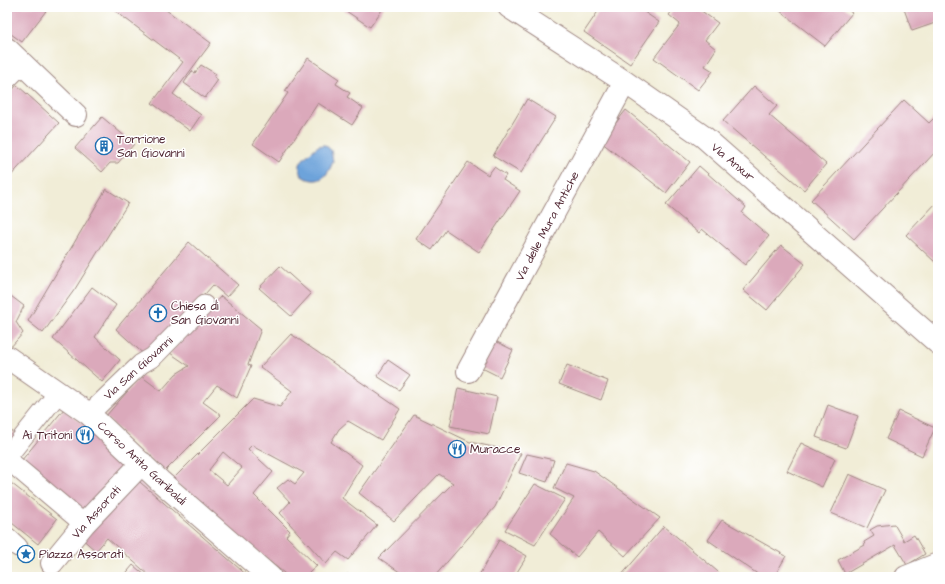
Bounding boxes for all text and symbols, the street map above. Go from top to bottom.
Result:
place label: Torrione San Giovanni [117,131,185,162]
building icon: Torrione San Giovanni [94,136,114,156]
street label: Via Anxur [707,139,758,186]
street label: Via delle Mura Antiche [511,168,584,284]
place label: Chiesa di San Giovanni [171,298,239,329]
church icon: Chiesa di San Giovanni [148,303,168,323]
street label: Via San Giovanni [100,333,177,404]
street label: Corso Anita Garibaldi [93,418,190,509]
restaurant icon: Ai Tritoni [75,425,95,445]
place label: Ai Tritoni [22,427,72,444]
restaurant icon: Muracce [447,439,467,459]
place label: Muracce [470,441,521,458]
street label: Via Assorati [68,482,125,543]
place icon: Piazza Assorati [16,544,36,564]
place label: Piazza Assorati [39,546,123,563]

